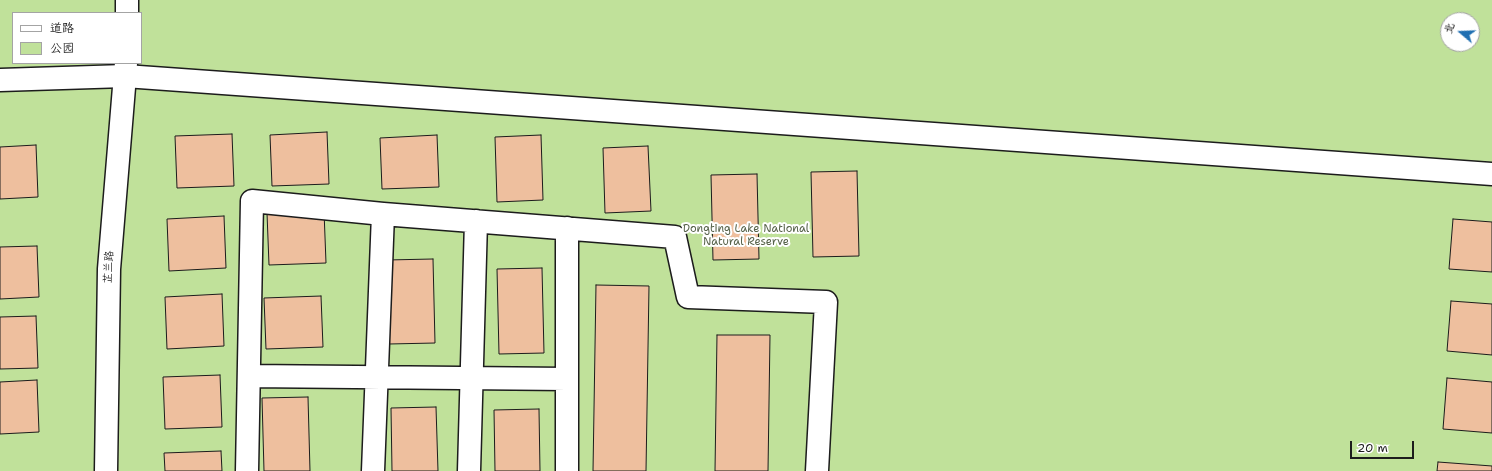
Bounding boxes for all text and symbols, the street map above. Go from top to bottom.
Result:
legend [12,12,142,64]
north arrow [1440,12,1480,52]
text: 道路 [50,20,74,36]
text: 北 [1440,21,1458,36]
text: 公园 [50,40,74,56]
park label: Dongting Lake National Natural Reserve [683,222,809,248]
street label: 芷兰路 [102,250,116,284]
scale bar [1352,433,1416,459]
text: 20 m [1357,440,1388,456]

